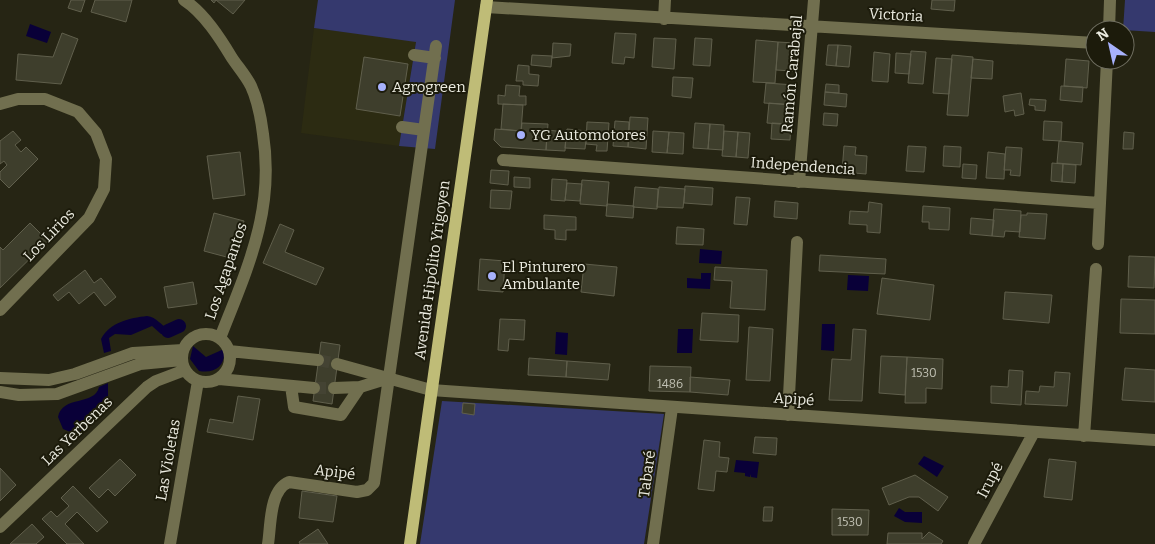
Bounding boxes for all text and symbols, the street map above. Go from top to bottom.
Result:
street label: Victoria [868,5,924,25]
street label: Ramón Carabajal [778,14,806,134]
north arrow [1085,20,1135,70]
text: N [1094,24,1112,45]
place label: Agrogreen [392,78,466,96]
marker: Agrogreen [376,81,388,93]
place label: YG Automotores [531,126,646,144]
marker: YG Automotores [515,129,527,141]
street label: Independencia [750,153,856,179]
street label: Avenida Hipólito Yrigoyen [411,179,454,361]
street label: Los Lirios [20,205,78,265]
street label: Los Agapantos [201,220,251,322]
place label: El Pinturero Ambulante [502,258,586,293]
marker: El Pinturero Ambulante [486,270,498,282]
house number: 1530 [911,366,937,380]
house number: 1486 [657,377,683,391]
street label: Apipé [773,389,815,409]
street label: Las Yerbenas [38,393,116,469]
street label: Las Violetas [152,418,184,502]
street label: Tabaré [635,449,659,499]
street label: Irupé [973,459,1007,501]
street label: Apipé [314,461,356,483]
house number: 1530 [837,515,863,529]

